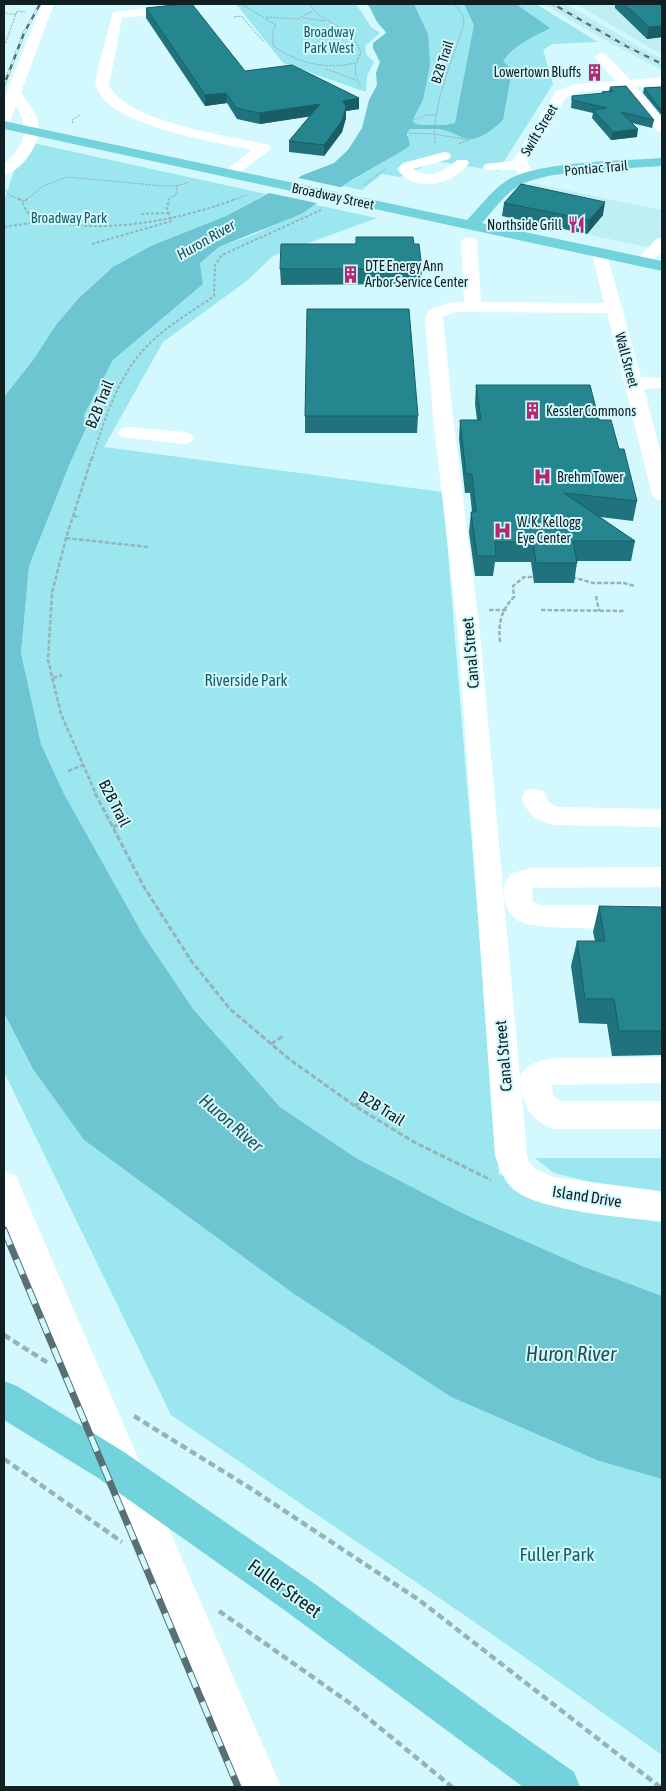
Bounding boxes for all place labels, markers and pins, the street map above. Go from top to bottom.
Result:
building icon: Lowertown Bluffs [585,62,605,82]
place label: Lowertown Bluffs [494,64,581,80]
restaurant icon: Northside Grill [566,215,586,235]
place label: Northside Grill [487,217,562,233]
place label: DTE Energy Ann Arbor Service Center [365,258,469,290]
building icon: DTE Energy Ann Arbor Service Center [341,264,361,284]
building icon: Kessler Commons [522,401,542,421]
place label: Kessler Commons [546,403,636,419]
hospital icon: Brehm Tower [533,467,553,487]
place label: Brehm Tower [557,469,624,485]
place label: W. K. Kellogg Eye Center [517,514,581,546]
hospital icon: W. K. Kellogg Eye Center [493,520,513,540]

